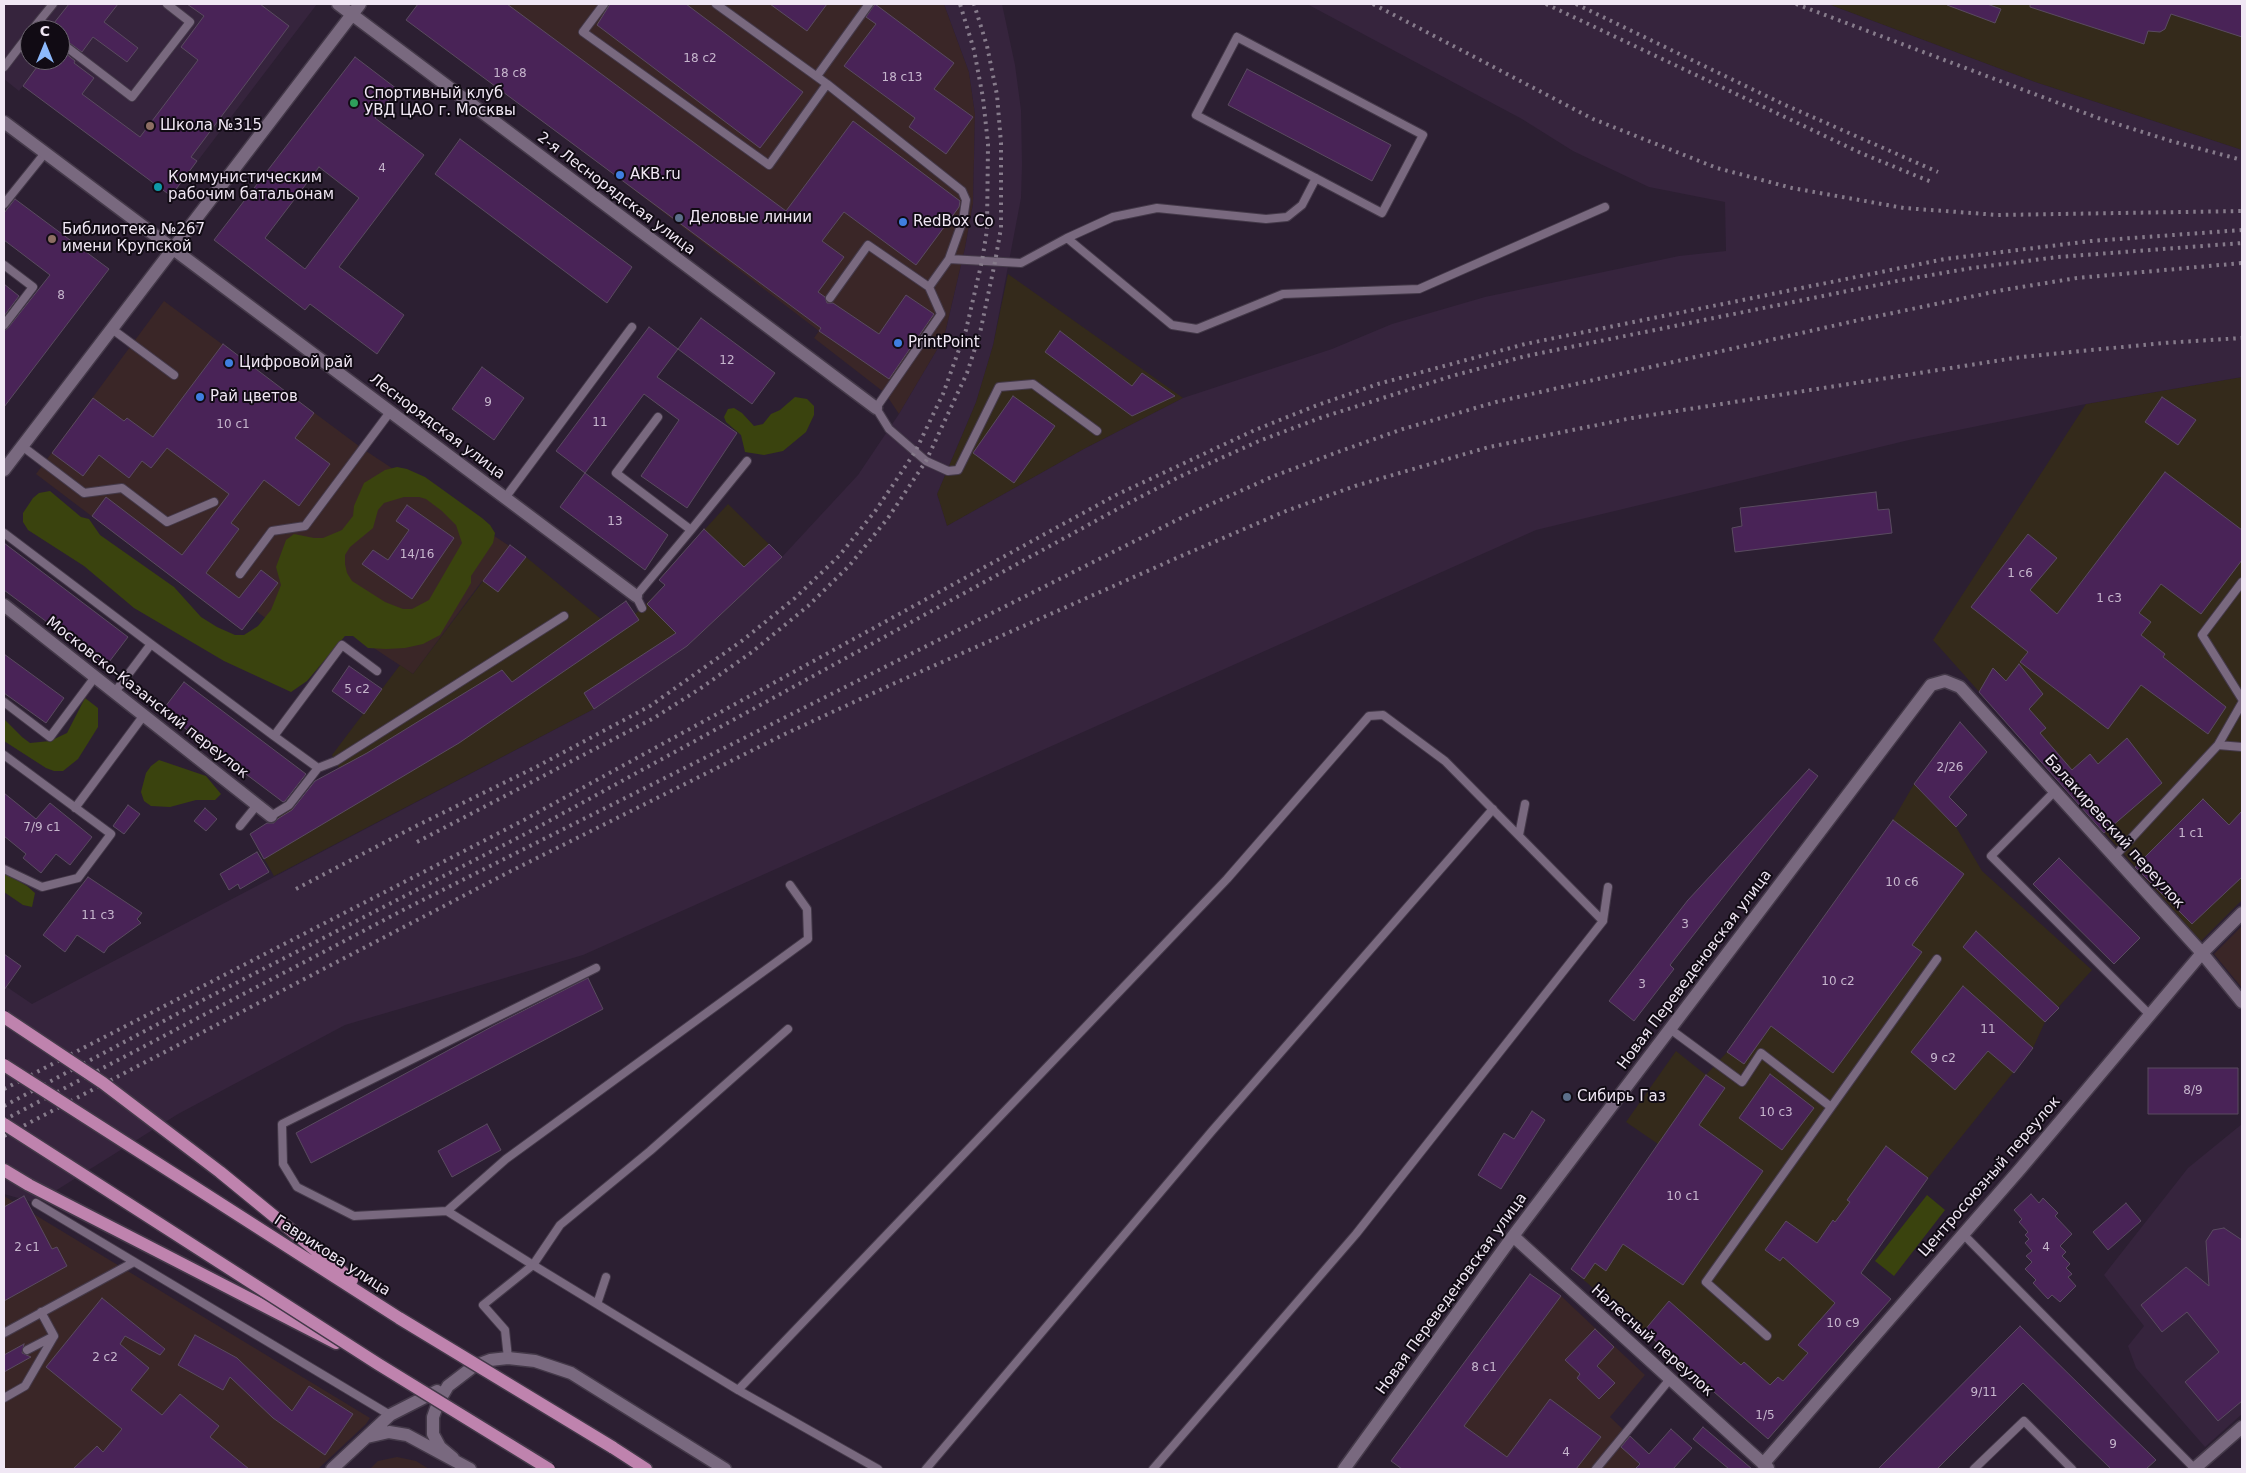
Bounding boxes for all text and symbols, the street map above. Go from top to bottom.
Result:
north arrow [20,20,70,70]
text: С [40,23,50,39]
house number: 18 с2 [683,52,717,66]
house number: 18 с8 [493,67,527,81]
house number: 18 с13 [882,71,922,85]
place label: Спортивный клуб УВД ЦАО г. Москвы [364,85,516,120]
marker: Спортивный клуб УВД ЦАО г. Москвы [348,97,360,109]
place label: Школа №315 [160,117,262,135]
marker: Школа №315 [144,120,156,132]
street label: 2-я Леснорядская улица [533,129,699,259]
house number: 4 [378,162,386,176]
place label: AKB.ru [630,166,681,184]
place label: Коммунистическим рабочим батальонам [168,169,334,204]
marker: AKB.ru [614,169,626,181]
marker: Коммунистическим рабочим батальонам [152,181,164,193]
place label: Деловые линии [689,209,812,227]
marker: Деловые линии [673,212,685,224]
place label: RedBox Co [913,213,994,231]
marker: RedBox Co [897,216,909,228]
place label: Библиотека №267 имени Крупской [62,221,205,256]
marker: Библиотека №267 имени Крупской [46,233,58,245]
house number: 8 [57,289,65,303]
place label: PrintPoint [908,334,980,352]
marker: PrintPoint [892,337,904,349]
place label: Цифровой рай [239,354,353,372]
house number: 12 [719,354,735,368]
marker: Цифровой рай [223,357,235,369]
street label: Леснорядская улица [366,370,508,484]
place label: Рай цветов [210,388,298,406]
marker: Рай цветов [194,391,206,403]
house number: 9 [484,396,492,410]
house number: 11 [592,416,608,430]
house number: 10 с1 [216,418,250,432]
house number: 13 [607,515,623,529]
house number: 14/16 [400,548,434,562]
house number: 1 с6 [2007,567,2033,581]
house number: 1 с3 [2096,592,2122,606]
street label: Московско-Казанский переулок [42,613,252,783]
house number: 5 с2 [344,683,370,697]
street label: Балакиревский переулок [2040,751,2188,913]
house number: 2/26 [1937,761,1963,775]
house number: 7/9 с1 [23,821,61,835]
house number: 1 с1 [2178,827,2204,841]
street label: Новая Переведеновская улица [1614,867,1776,1073]
house number: 10 с6 [1885,876,1919,890]
house number: 11 с3 [81,909,115,923]
house number: 3 [1681,918,1689,932]
house number: 10 с2 [1821,975,1855,989]
house number: 3 [1638,978,1646,992]
house number: 11 [1980,1023,1996,1037]
house number: 9 с2 [1930,1052,1956,1066]
house number: 8/9 [2183,1084,2203,1098]
place label: Сибирь Газ [1577,1088,1666,1106]
marker: Сибирь Газ [1561,1091,1573,1103]
street label: Центросоюзный переулок [1915,1093,2065,1261]
house number: 10 с3 [1759,1106,1793,1120]
street label: Новая Переведеновская улица [1373,1190,1531,1398]
house number: 10 с1 [1666,1190,1700,1204]
street label: Гаврикова улица [270,1212,394,1300]
house number: 2 с1 [14,1241,40,1255]
house number: 4 [2042,1241,2050,1255]
street label: Налесный переулок [1587,1281,1717,1401]
house number: 10 с9 [1826,1317,1860,1331]
house number: 2 с2 [92,1351,118,1365]
house number: 8 с1 [1471,1361,1497,1375]
house number: 9/11 [1971,1386,1997,1400]
house number: 1/5 [1755,1409,1775,1423]
house number: 9 [2109,1438,2117,1452]
house number: 4 [1562,1446,1570,1460]

